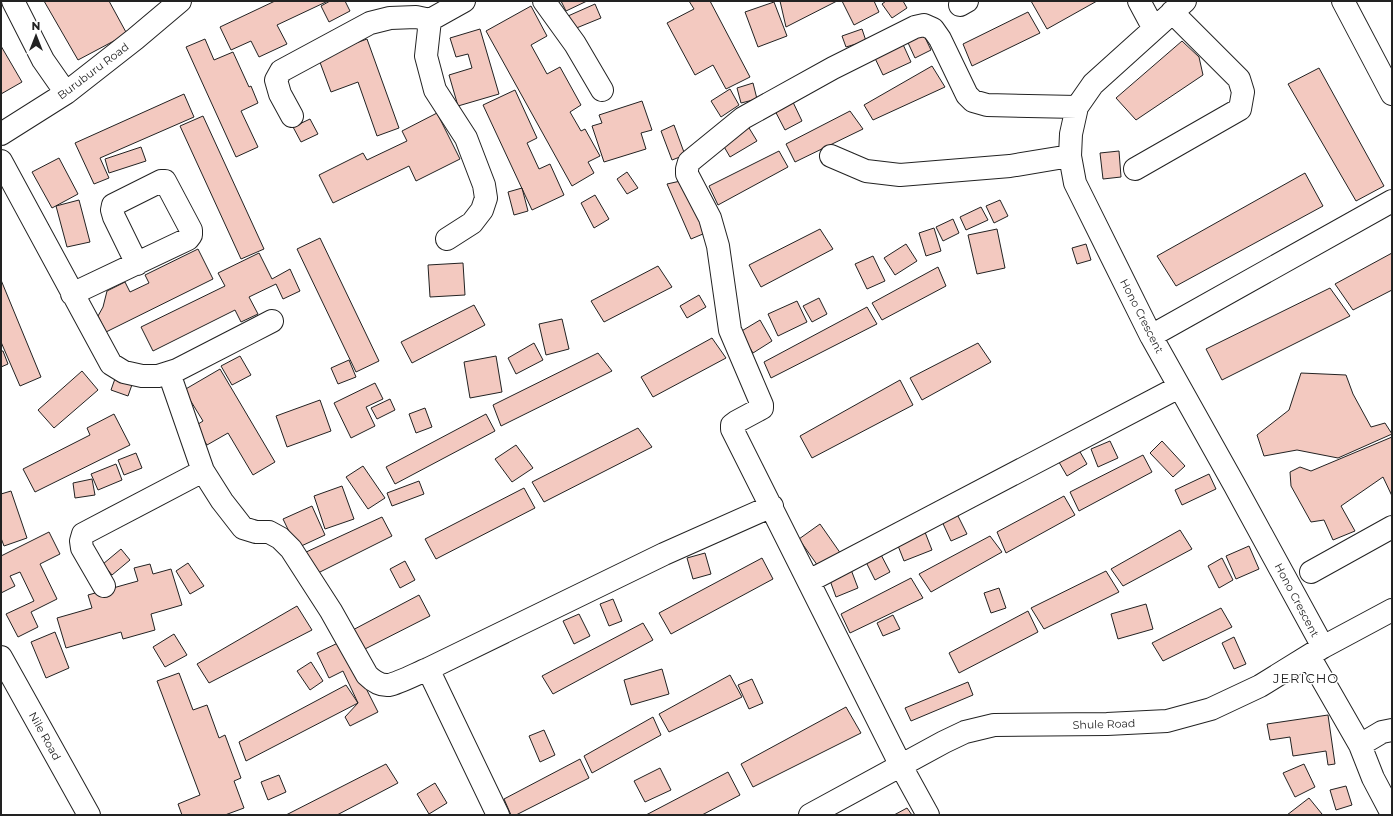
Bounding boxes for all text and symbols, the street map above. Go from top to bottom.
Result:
north arrow [16,16,56,56]
text: N [32,19,40,33]
street label: Buruburu Road [55,40,131,102]
street label: Hono Crescent [1117,276,1167,356]
street label: Hono Crescent [1272,561,1323,640]
district label: JERICHO [1272,670,1339,686]
street label: Nile Road [26,709,64,763]
street label: Shule Road [1072,716,1136,732]

